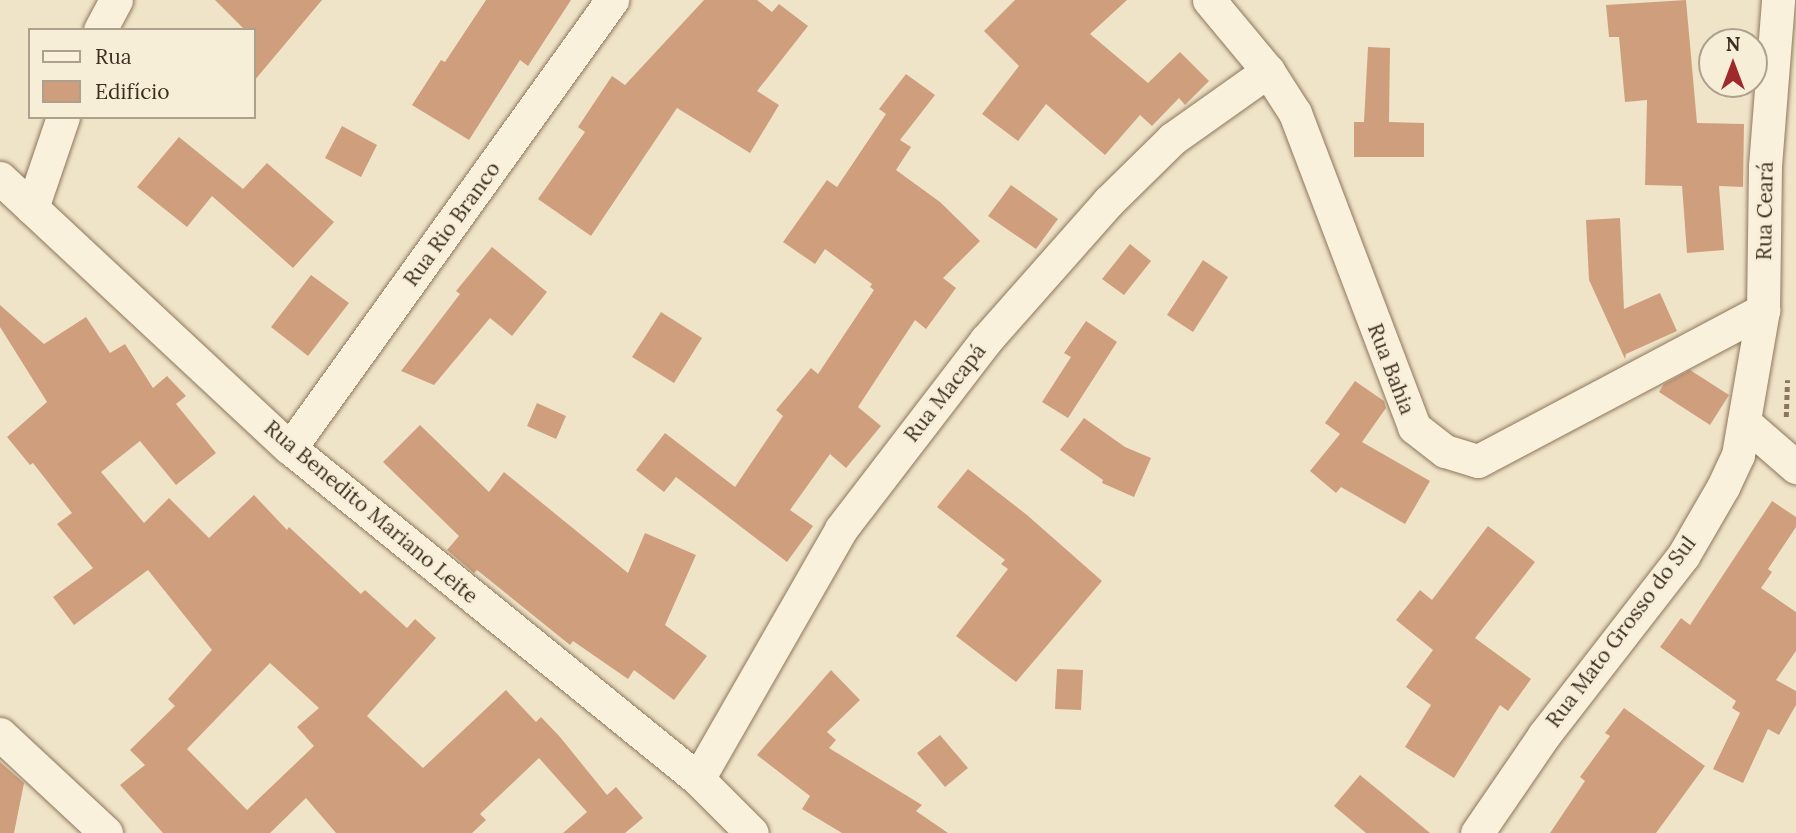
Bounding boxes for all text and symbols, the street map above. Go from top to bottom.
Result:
legend [28,28,256,119]
north arrow [1698,28,1768,98]
text: N [1726,32,1740,56]
text: Rua [95,43,132,70]
text: Edifício [95,78,170,105]
street label: Rua Rio Branco [398,157,506,291]
street label: Rua Ceará [1752,161,1778,261]
street label: Rua Bahia [1362,320,1420,418]
street label: Rua Macapá [899,339,991,447]
street label: Rua Benedito Mariano Leite [259,415,483,609]
street label: Rua Mato Grosso do Sul [1541,531,1701,733]

